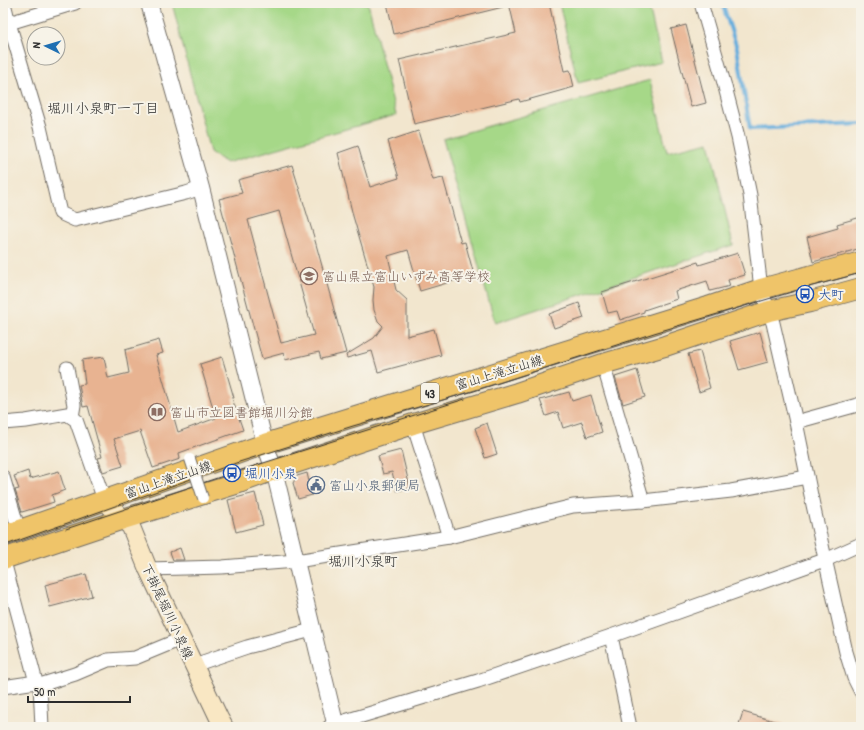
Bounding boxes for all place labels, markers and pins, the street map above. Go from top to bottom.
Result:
school or university icon: 富山県立富山いずみ高等学校 [299,266,319,286]
place label: 富山県立富山いずみ高等学校 [322,267,490,285]
bus stop icon: 大町 [795,284,815,304]
place label: 大町 [818,285,844,303]
library icon: 富山市立図書館堀川分館 [147,402,167,422]
place label: 富山市立図書館堀川分館 [170,403,313,421]
bus stop icon: 堀川小泉 [222,463,242,483]
place label: 堀川小泉 [245,464,297,482]
public building icon: 富山小泉郵便局 [306,475,326,495]
place label: 富山小泉郵便局 [329,476,420,494]

